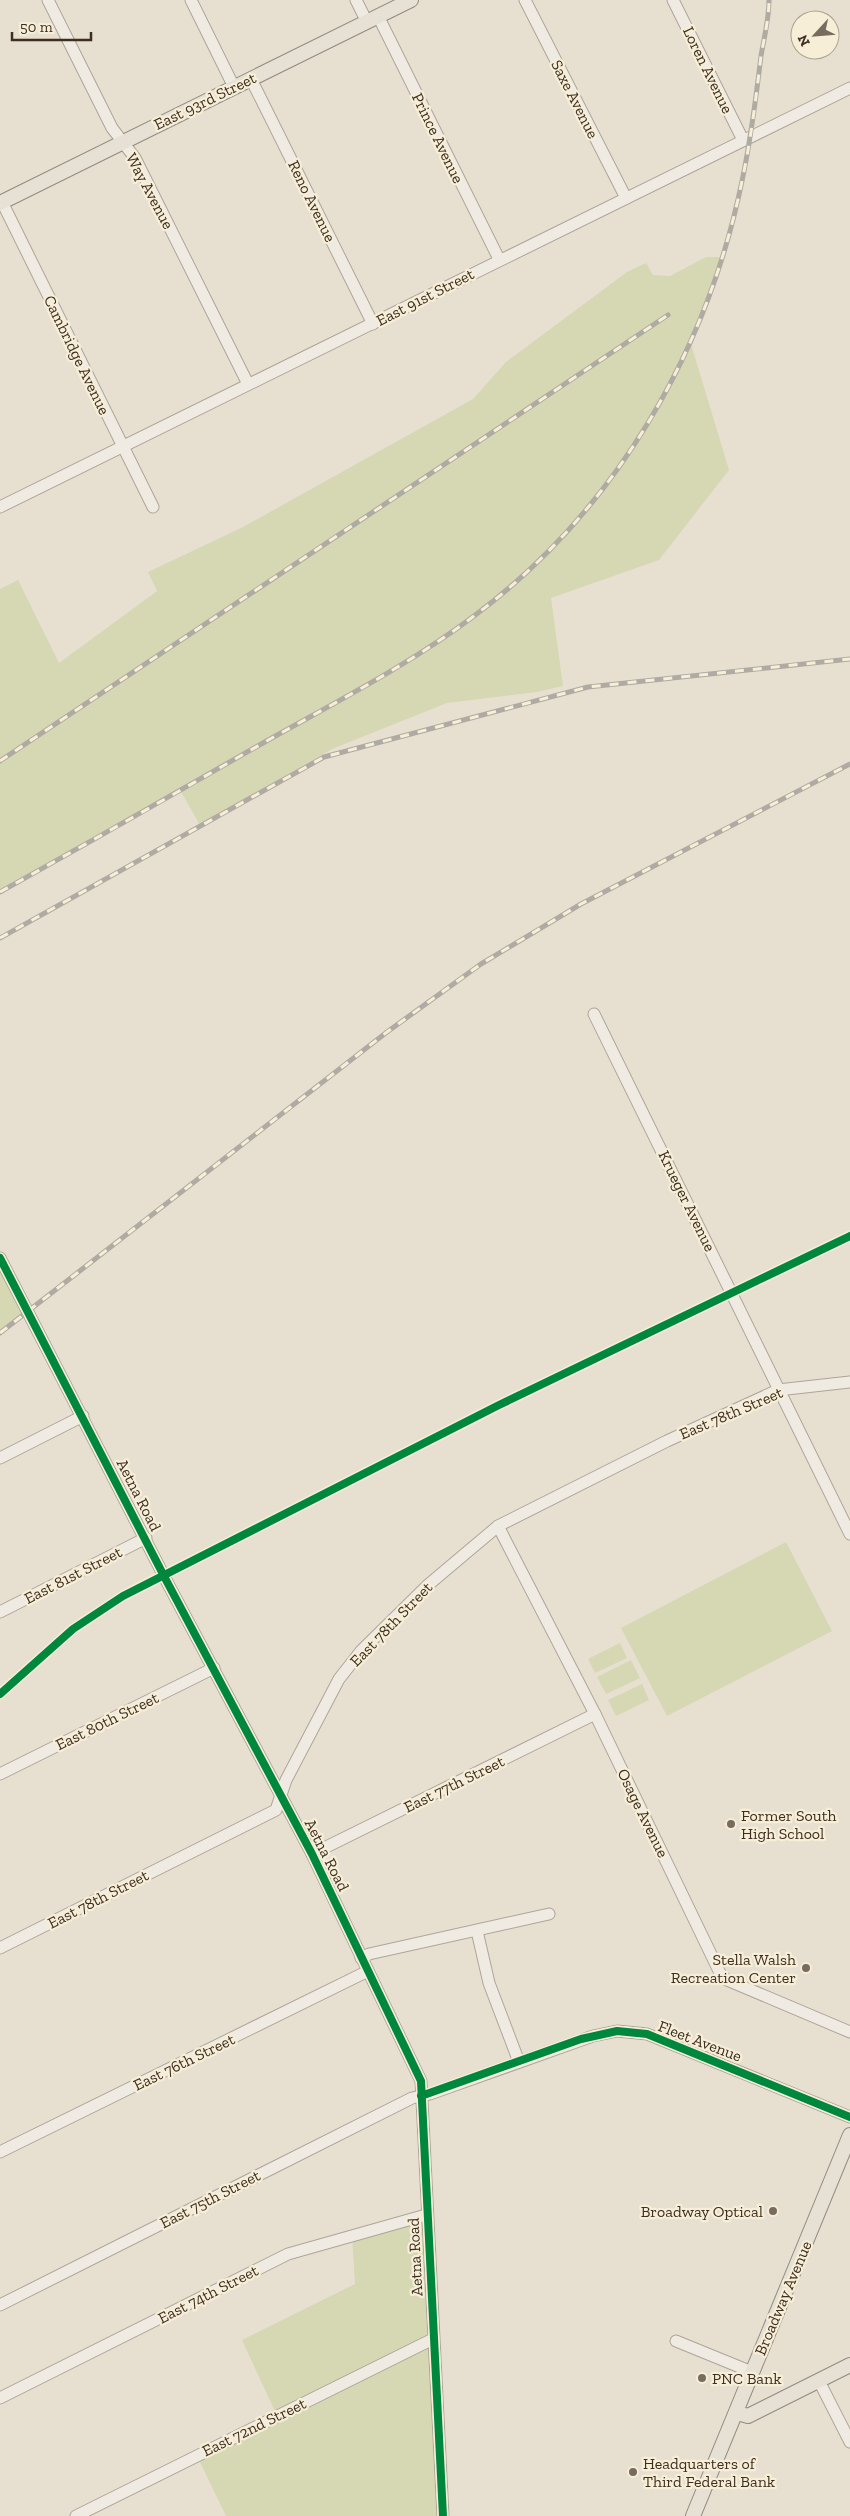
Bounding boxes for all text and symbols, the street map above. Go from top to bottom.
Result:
scale bar [12,10,91,42]
north arrow [790,10,840,60]
text: 50 m [20,18,53,36]
street label: Loren Avenue [679,24,737,116]
text: N [794,32,814,49]
street label: Saxe Avenue [547,57,603,141]
street label: East 93rd Street [151,68,259,134]
street label: Prince Avenue [408,90,468,186]
street label: Way Avenue [122,150,178,232]
street label: Reno Avenue [284,157,340,245]
street label: East 91st Street [373,264,477,330]
street label: Cambridge Avenue [40,292,114,418]
street label: Krueger Avenue [654,1147,720,1255]
street label: East 78th Street [676,1383,786,1443]
street label: Aetna Road [113,1456,165,1534]
street label: East 81st Street [21,1542,125,1608]
street label: East 78th Street [346,1578,436,1670]
street label: East 80th Street [52,1688,162,1754]
street label: East 77th Street [401,1751,507,1816]
street label: Osage Avenue [613,1765,673,1861]
place label: Former South High School [741,1806,837,1843]
street label: Aetna Road [301,1816,353,1894]
marker: Former South High School [725,1818,737,1830]
street label: East 78th Street [45,1865,152,1933]
place label: Stella Walsh Recreation Center [671,1950,796,1987]
marker: Stella Walsh Recreation Center [800,1962,812,1974]
street label: Fleet Avenue [656,2016,744,2066]
street label: East 76th Street [130,2029,238,2095]
street label: East 75th Street [157,2166,263,2232]
place label: Broadway Optical [641,2202,763,2221]
marker: Broadway Optical [767,2205,779,2217]
street label: Aetna Road [403,2217,427,2297]
street label: Broadway Avenue [750,2238,816,2358]
street label: East 74th Street [155,2261,261,2327]
place label: PNC Bank [712,2369,782,2388]
marker: PNC Bank [696,2372,708,2384]
street label: East 72nd Street [199,2394,309,2460]
place label: Headquarters of Third Federal Bank [643,2454,776,2491]
marker: Headquarters of Third Federal Bank [627,2466,639,2478]

